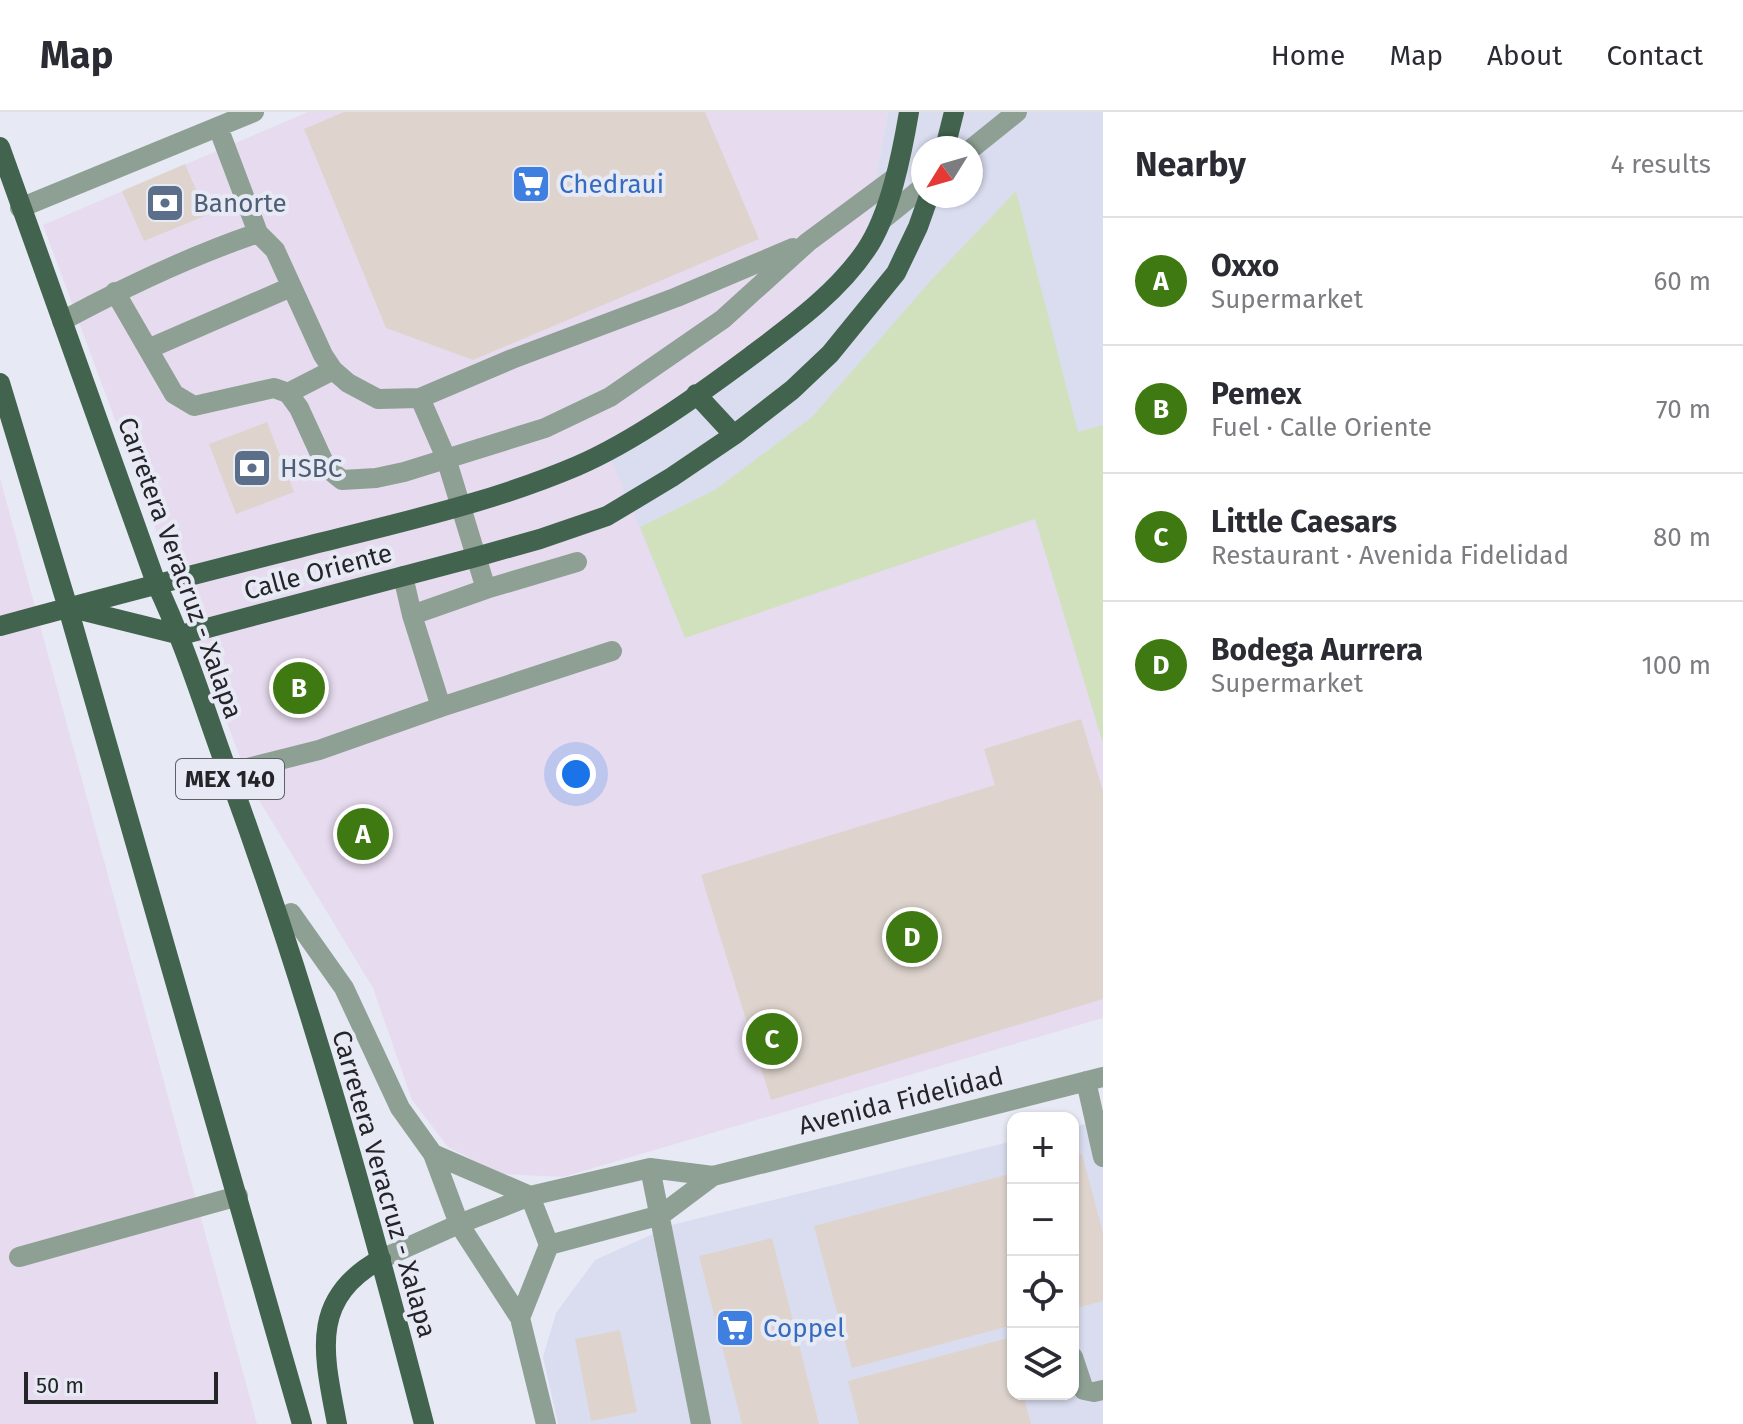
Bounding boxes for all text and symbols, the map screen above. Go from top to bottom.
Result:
text: Map [40,32,113,78]
text: Home [1271,39,1345,72]
text: Map [1389,39,1443,72]
text: About [1487,39,1562,72]
text: Contact [1606,39,1703,72]
north arrow [911,136,983,208]
text: Nearby [1135,144,1246,185]
text: 4 results [1610,149,1711,180]
supermarket icon: Chedraui [510,163,552,205]
place label: Chedraui [559,169,664,200]
bank icon: Banorte [144,182,186,224]
place label: Banorte [193,188,287,219]
text: Oxxo [1211,248,1279,284]
text: A [1153,266,1169,297]
text: 60 m [1653,266,1711,297]
text: Supermarket [1211,284,1363,315]
text: Pemex [1211,376,1302,412]
text: B [1153,394,1169,425]
text: 70 m [1656,394,1711,425]
text: Fuel · Calle Oriente [1211,412,1432,443]
street label: Carretera Veracruz - Xalapa [111,413,249,723]
bank icon: HSBC [231,447,273,489]
place label: HSBC [280,453,343,484]
text: Little Caesars [1211,504,1397,540]
text: C [1154,522,1168,553]
text: 80 m [1653,522,1711,553]
street label: Calle Oriente [240,537,396,607]
text: Restaurant · Avenida Fidelidad [1211,540,1569,571]
text: Bodega Aurrera [1211,632,1423,668]
text: D [1153,650,1169,681]
text: 100 m [1642,650,1711,681]
pin: B [273,658,325,718]
text: Supermarket [1211,668,1363,699]
your location [556,754,596,794]
road number: MEX 140 [176,759,284,799]
pin: A [337,804,389,864]
pin: D [886,907,938,967]
pin: C [746,1009,798,1069]
street label: Carretera Veracruz - Xalapa [325,1027,443,1341]
street label: Avenida Fidelidad [795,1061,1007,1141]
map controls [1007,1112,1079,1400]
button: + [1007,1112,1079,1184]
button: − [1007,1184,1079,1256]
button: locate [1007,1256,1079,1328]
supermarket icon: Coppel [714,1307,756,1349]
place label: Coppel [763,1313,845,1344]
button: layers [1007,1328,1079,1400]
scale bar [24,1368,218,1404]
text: 50 m [36,1372,84,1399]

